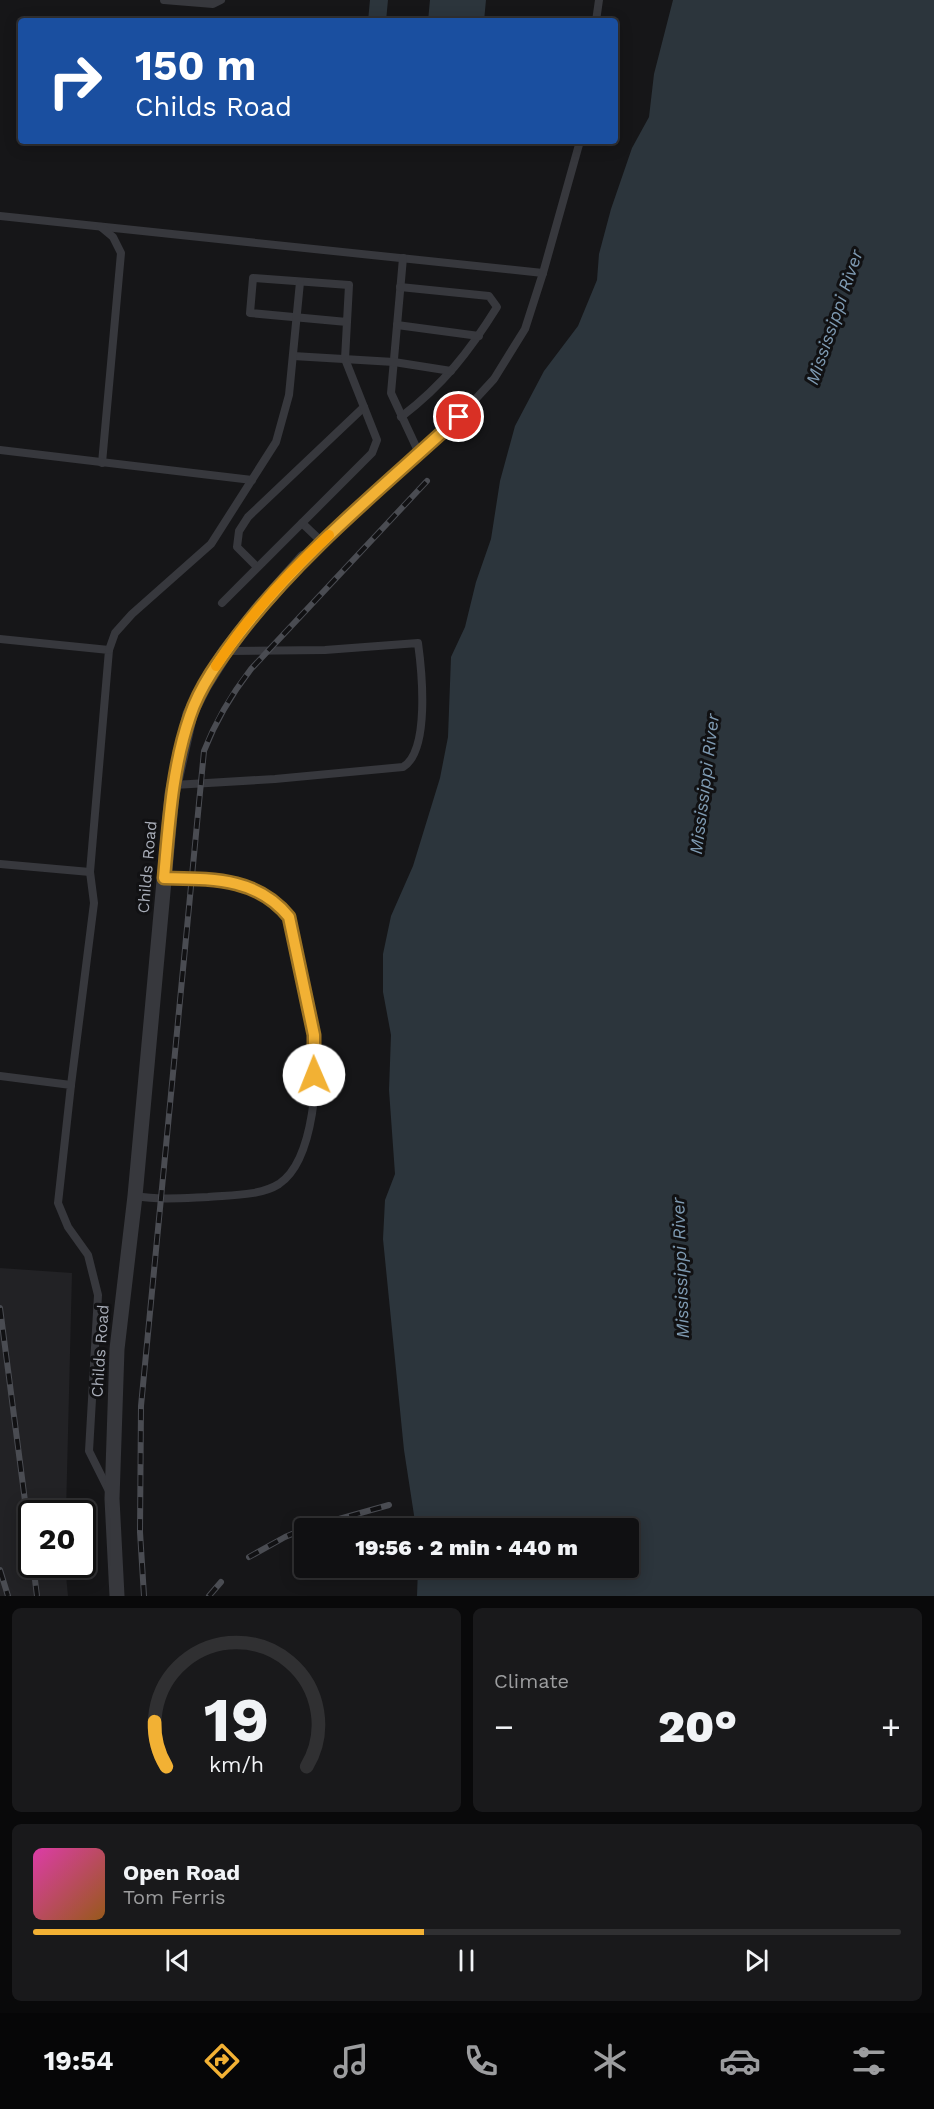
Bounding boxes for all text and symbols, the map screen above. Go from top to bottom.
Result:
text: 150 m [135,41,256,90]
icon: right [36,42,114,120]
text: Childs Road [135,91,292,123]
water label: Mississippi River [801,246,867,387]
pin [433,391,484,442]
icon: arrive [442,400,475,433]
water label: Mississippi River [685,712,723,855]
street label: Childs Road [133,820,161,914]
position arrow [282,1043,346,1107]
water label: Mississippi River [667,1196,693,1339]
street label: Childs Road [87,1304,113,1398]
speed limit sign: 20 [18,1500,96,1578]
text: 19:56 · 2 min · 440 m [355,1535,578,1560]
text: Climate [494,1669,569,1693]
text: 19 [204,1683,269,1756]
text: 20° [658,1700,737,1753]
text: − [494,1707,514,1746]
text: + [881,1707,901,1746]
text: km/h [209,1752,264,1777]
text: Open Road [123,1860,240,1885]
text: Tom Ferris [123,1885,226,1909]
icon: previous [161,1944,194,1977]
icon: pause [450,1944,483,1977]
icon: next [740,1944,773,1977]
icon: directions [201,2040,243,2082]
icon: music [330,2040,372,2082]
icon: phone [460,2040,502,2082]
icon: climate [589,2040,631,2082]
icon: car [719,2040,761,2082]
icon: filters [848,2040,890,2082]
text: 19:54 [44,2045,113,2077]

